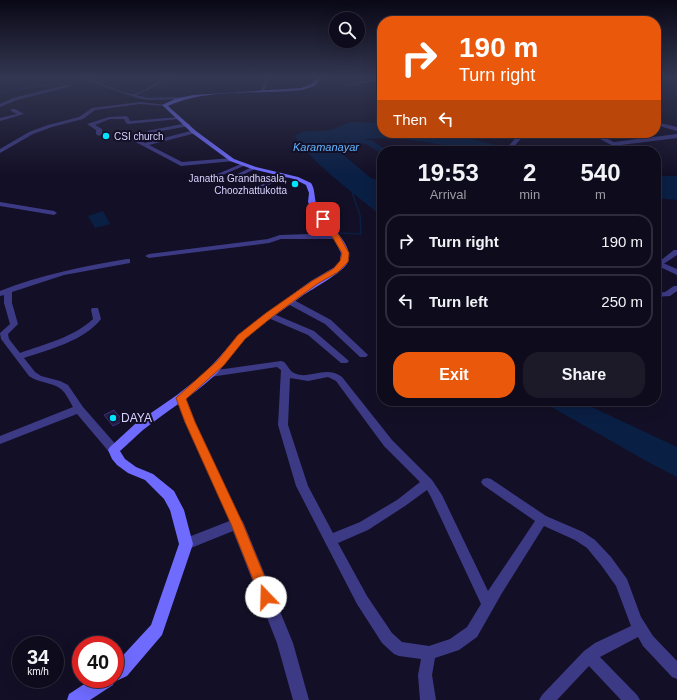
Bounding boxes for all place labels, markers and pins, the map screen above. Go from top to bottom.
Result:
marker: CSI church [101,131,111,141]
place label: CSI church [114,131,163,142]
place label: Janatha Grandhasala, Choozhattukotta [189,173,287,196]
marker: Janatha Grandhasala, Choozhattukotta [290,179,300,189]
pin [306,202,340,236]
place label: DAYA [121,411,152,425]
marker: DAYA [108,413,118,423]

